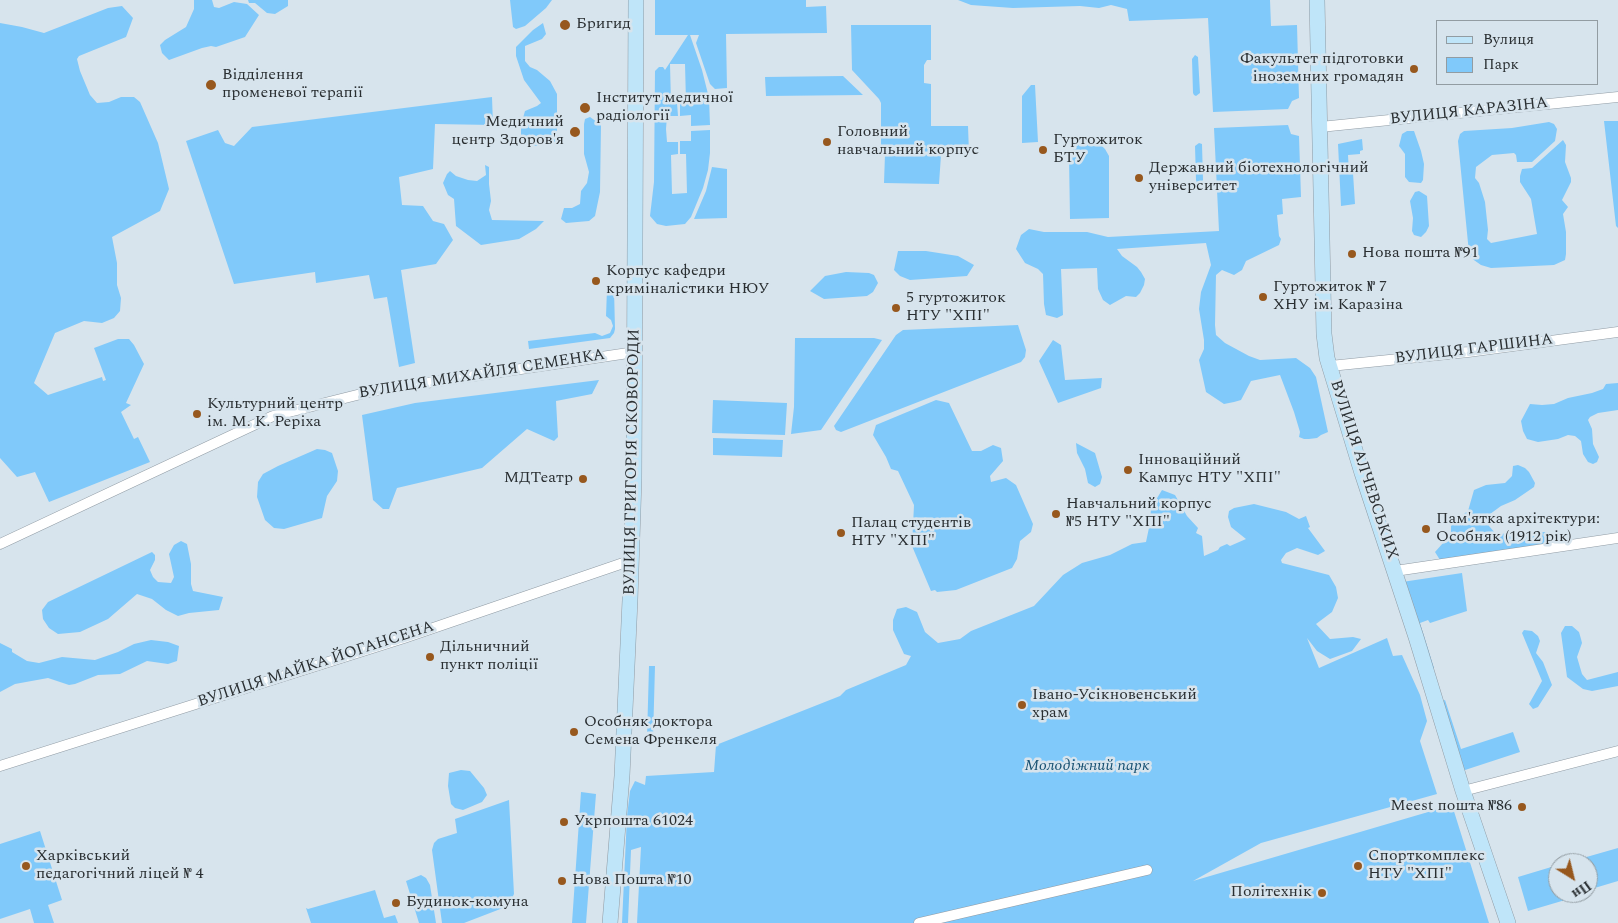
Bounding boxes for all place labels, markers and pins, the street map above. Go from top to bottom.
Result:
place label: Бригид [576,15,631,35]
marker: Бригид [558,18,572,32]
place label: Факультет підготовки іноземних громадян [1240,50,1404,88]
marker: Факультет підготовки іноземних громадян [1408,63,1420,75]
place label: Відділення променевої терапії [222,66,363,104]
marker: Відділення променевої терапії [204,78,218,92]
place label: Інститут медичної радіології [596,89,733,127]
marker: Інститут медичної радіології [578,101,592,115]
place label: Медичний центр Здоров'я [452,113,564,151]
place label: Головний навчальний корпус [837,123,979,161]
marker: Медичний центр Здоров'я [568,125,582,139]
place label: Гуртожиток БТУ [1053,131,1143,169]
marker: Головний навчальний корпус [821,136,833,148]
marker: Гуртожиток БТУ [1037,144,1049,156]
place label: Державний біотехнологічний університет [1149,159,1369,197]
marker: Державний біотехнологічний університет [1133,172,1145,184]
place label: Нова пошта №91 [1362,244,1478,264]
marker: Нова пошта №91 [1346,248,1358,260]
place label: Корпус кафедри криміналістики НЮУ [606,262,769,300]
marker: Корпус кафедри криміналістики НЮУ [590,275,602,287]
place label: Гуртожиток № 7 ХНУ ім. Каразіна [1273,278,1403,316]
place label: 5 гуртожиток НТУ "ХПІ" [906,289,1006,327]
marker: Гуртожиток № 7 ХНУ ім. Каразіна [1257,291,1269,303]
marker: 5 гуртожиток НТУ "ХПІ" [890,302,902,314]
place label: Культурний центр ім. М. К. Реріха [207,395,343,433]
marker: Культурний центр ім. М. К. Реріха [191,408,203,420]
place label: Інноваційний Кампус НТУ "ХПІ" [1138,451,1281,489]
marker: Інноваційний Кампус НТУ "ХПІ" [1122,464,1134,476]
place label: МДТеатр [504,469,573,489]
marker: МДТеатр [577,473,589,485]
place label: Навчальний корпус №5 НТУ "ХПІ" [1066,495,1212,533]
marker: Навчальний корпус №5 НТУ "ХПІ" [1050,508,1062,520]
place label: Пам'ятка архітектури: Особняк (1912 рік) [1436,510,1600,548]
place label: Палац студентів НТУ "ХПІ" [851,514,971,552]
marker: Пам'ятка архітектури: Особняк (1912 рік) [1420,523,1432,535]
marker: Палац студентів НТУ "ХПІ" [835,527,847,539]
place label: Дільничний пункт поліції [440,638,538,676]
marker: Дільничний пункт поліції [424,651,436,663]
place label: Івано-Усікновенський храм [1032,686,1197,724]
marker: Івано-Усікновенський храм [1016,699,1028,711]
place label: Особняк доктора Семена Френкеля [584,713,717,751]
marker: Особняк доктора Семена Френкеля [568,726,580,738]
place label: Meest пошта №86 [1390,797,1512,817]
marker: Meest пошта №86 [1516,801,1528,813]
place label: Укрпошта 61024 [574,812,693,832]
marker: Укрпошта 61024 [558,816,570,828]
place label: Харківський педагогічний ліцей № 4 [36,847,203,885]
place label: Спорткомплекс НТУ "ХПІ" [1368,847,1485,885]
marker: Харківський педагогічний ліцей № 4 [20,860,32,872]
marker: Спорткомплекс НТУ "ХПІ" [1352,860,1364,872]
place label: Нова Пошта №10 [572,871,692,891]
marker: Нова Пошта №10 [556,875,568,887]
place label: Політехнік [1230,883,1312,903]
marker: Політехнік [1316,887,1328,899]
place label: Будинок-комуна [406,893,529,913]
marker: Будинок-комуна [390,897,402,909]

